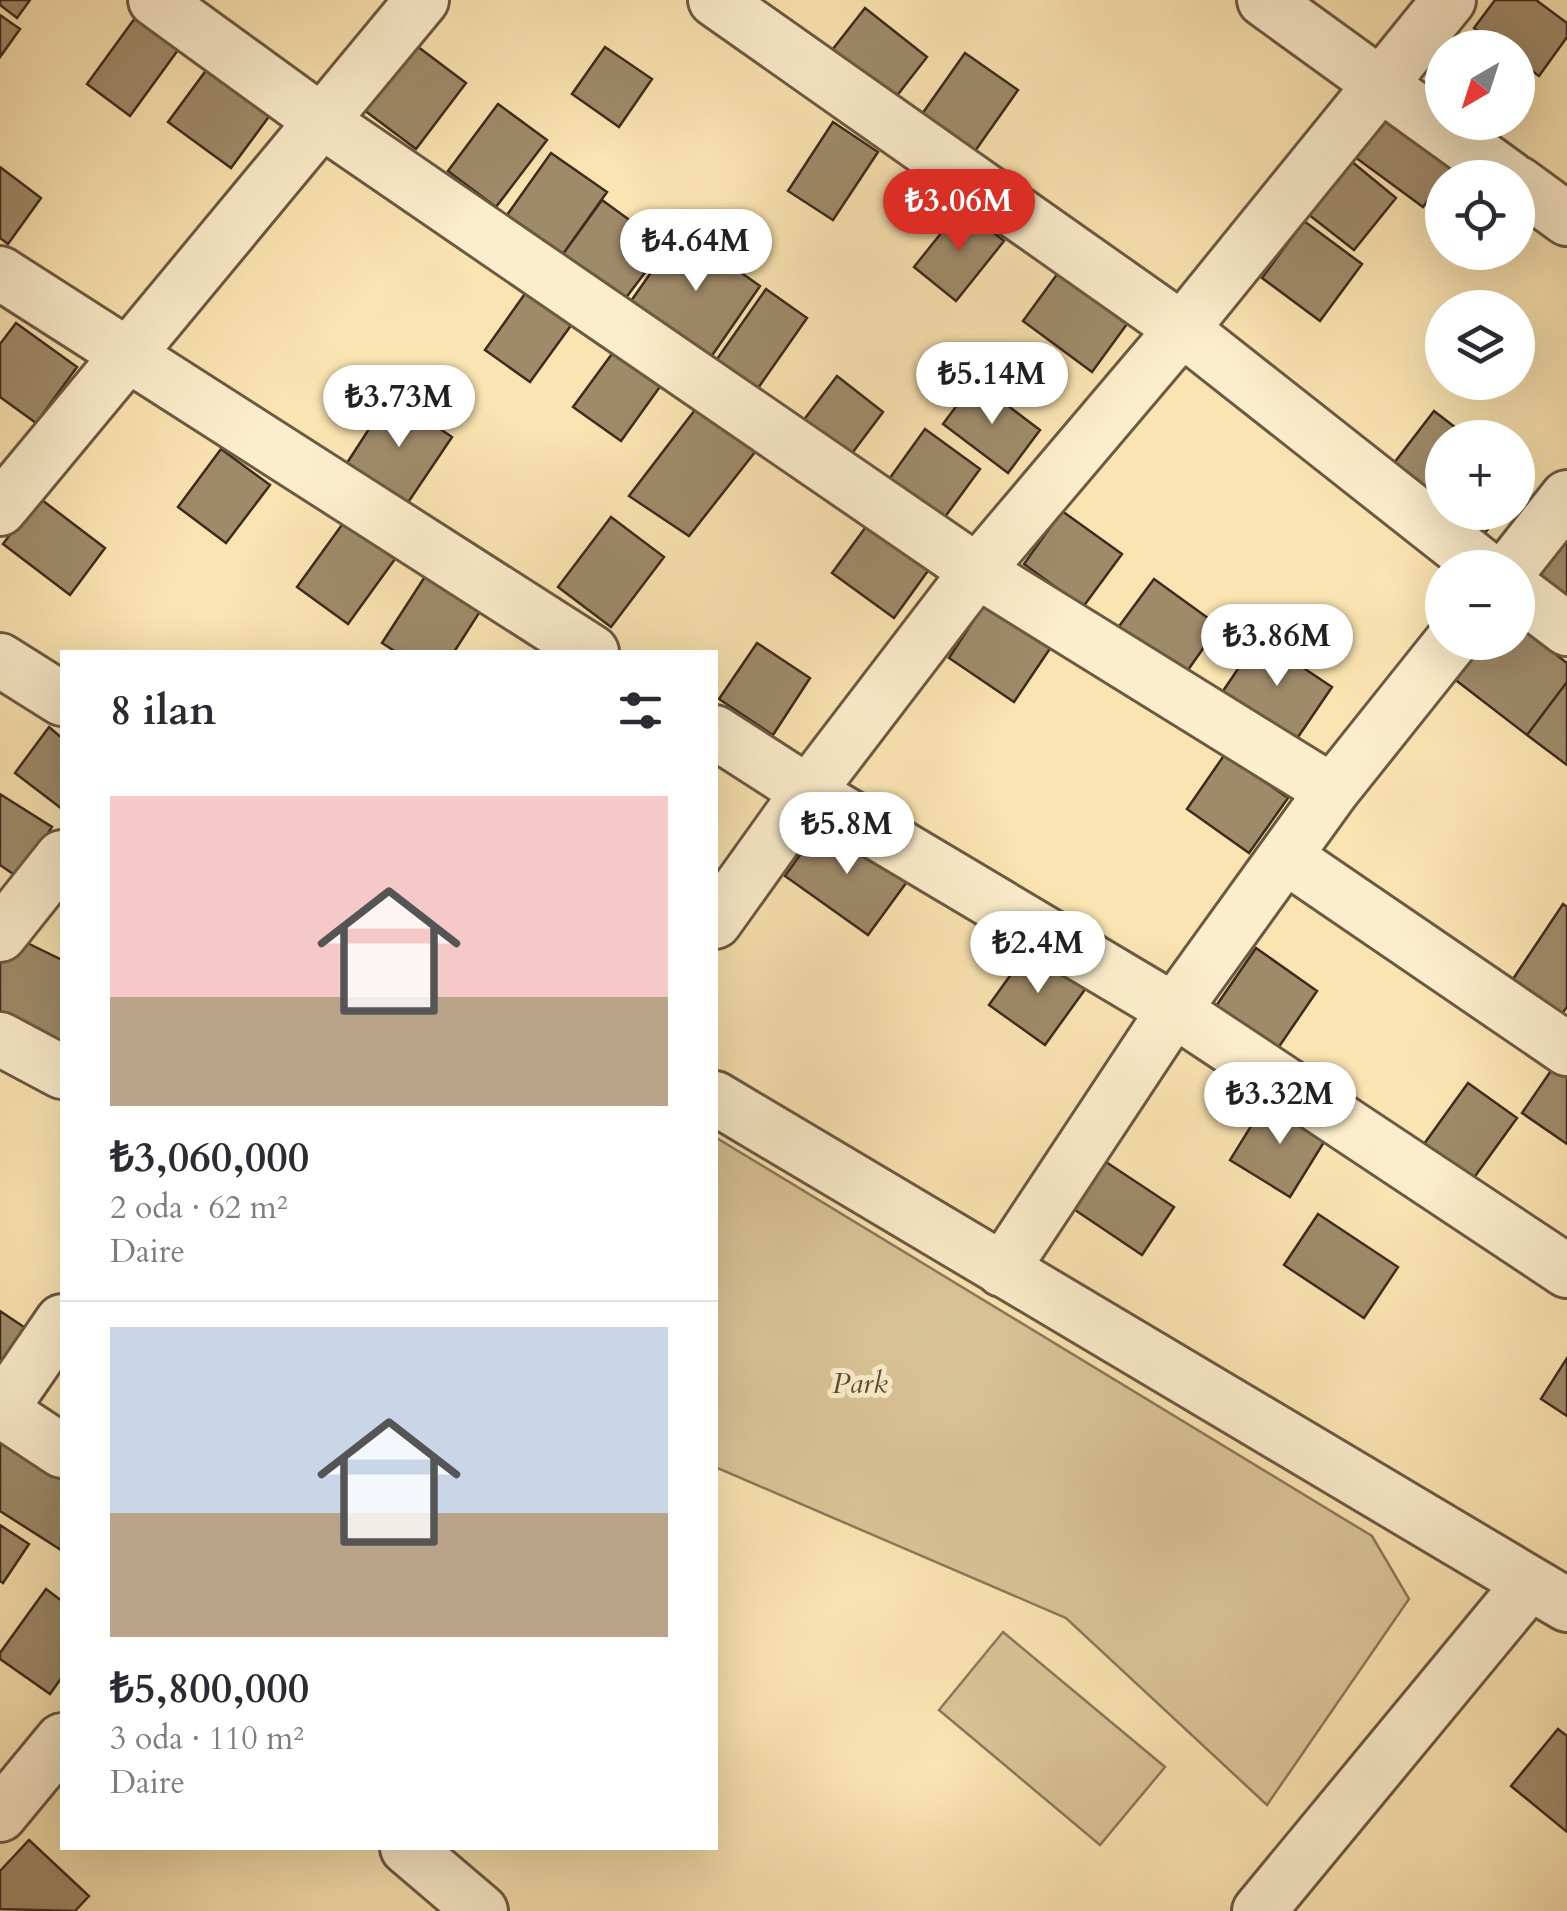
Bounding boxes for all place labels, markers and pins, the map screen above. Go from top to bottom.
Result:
pin: ₺3.06M [878,169,1040,254]
pin: ₺4.64M [615,209,777,294]
pin: ₺5.14M [911,342,1073,427]
pin: ₺3.73M [318,365,480,450]
pin: ₺3.86M [1196,604,1358,689]
pin: ₺5.8M [777,792,917,877]
pin: ₺2.4M [968,911,1108,996]
pin: ₺3.32M [1199,1062,1361,1147]

